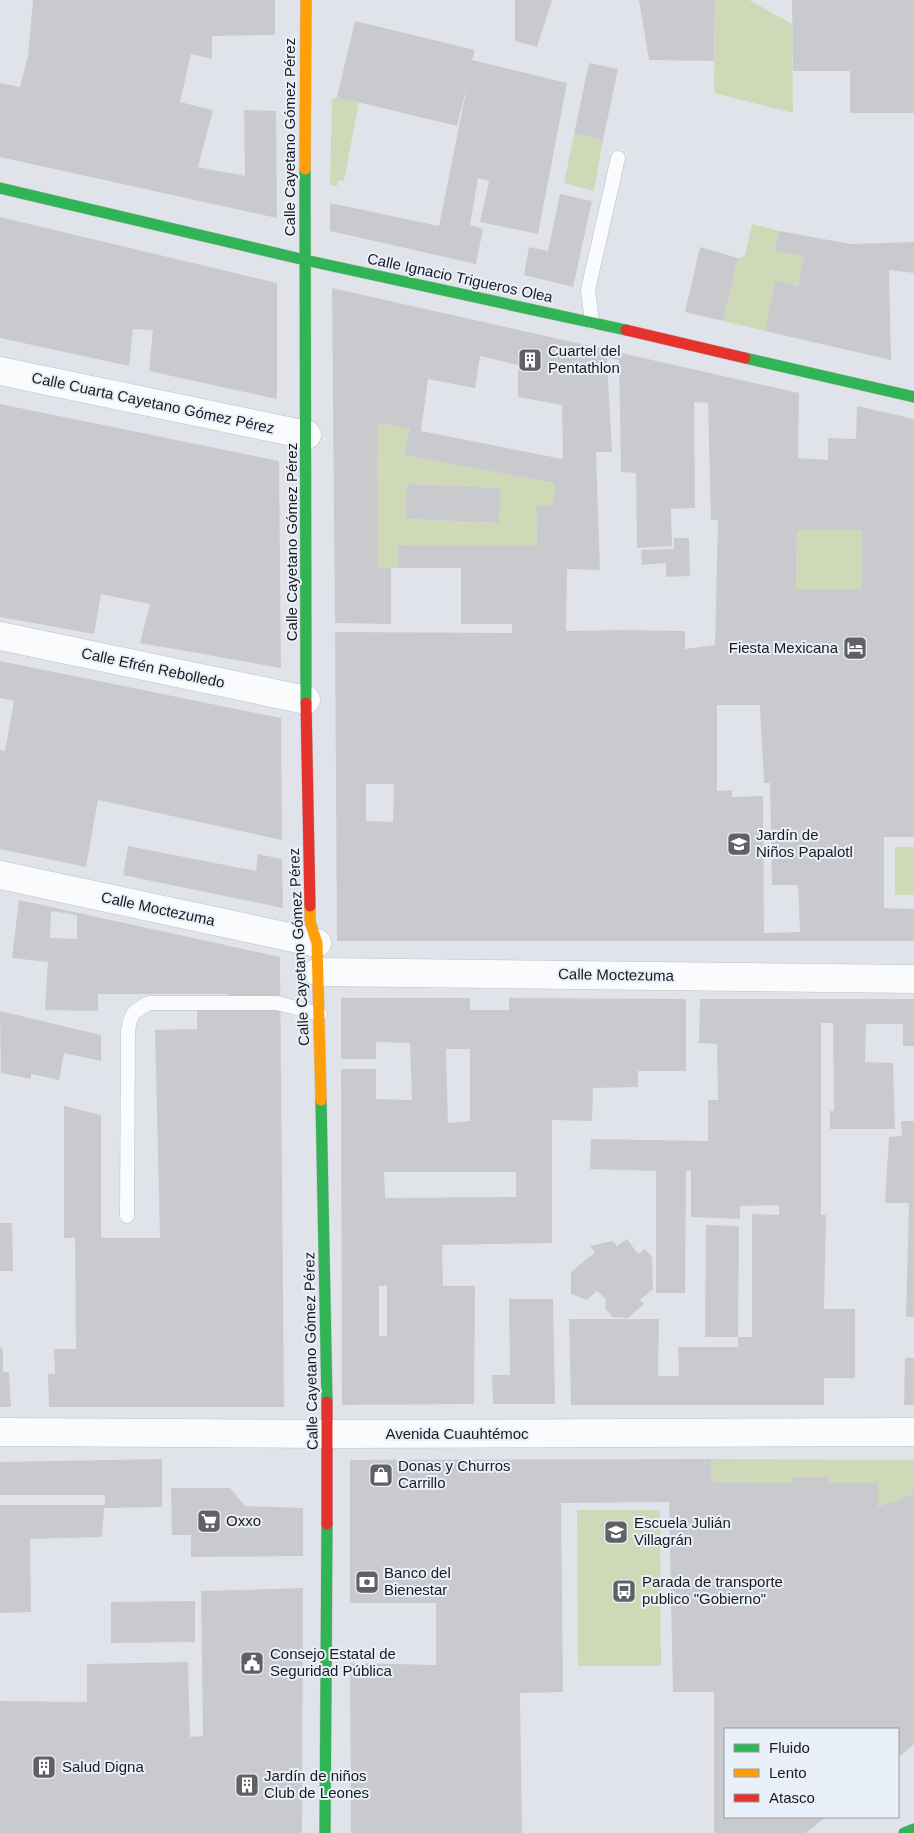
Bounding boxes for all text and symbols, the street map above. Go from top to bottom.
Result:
street label: Calle Cayetano Gómez Pérez [281,38,298,236]
street label: Calle Ignacio Trigueros Olea [366,250,555,306]
place label: Cuartel del Pentathlon [548,342,621,376]
building icon: Cuartel del Pentathlon [517,347,543,373]
street label: Calle Cuarta Cayetano Gómez Pérez [30,368,276,437]
street label: Calle Cayetano Gómez Pérez [283,443,300,641]
hotel icon: Fiesta Mexicana [842,635,868,661]
place label: Fiesta Mexicana [729,639,839,656]
street label: Calle Efrén Rebolledo [80,644,226,691]
place label: Jardín de Niños Papalotl [756,826,853,860]
school or university icon: Jardín de Niños Papalotl [726,831,752,857]
street label: Calle Cayetano Gómez Pérez [285,847,312,1047]
street label: Calle Moctezuma [100,888,217,929]
street label: Calle Moctezuma [558,965,675,984]
street label: Calle Cayetano Gómez Pérez [300,1252,321,1450]
street label: Avenida Cuauhtémoc [385,1425,529,1442]
place label: Donas y Churros Carrillo [398,1457,511,1491]
shop icon: Donas y Churros Carrillo [368,1462,394,1488]
supermarket icon: Oxxo [196,1508,222,1534]
place label: Oxxo [226,1512,261,1529]
place label: Escuela Julián Villagrán [634,1514,731,1548]
school or university icon: Escuela Julián Villagrán [603,1519,629,1545]
place label: Banco del Bienestar [384,1564,451,1598]
bank icon: Banco del Bienestar [354,1569,380,1595]
place label: Parada de transporte publico "Gobierno" [642,1573,783,1607]
bus stop icon: Parada de transporte publico "Gobierno" [611,1578,637,1604]
place label: Consejo Estatal de Seguridad Pública [270,1645,396,1679]
public building icon: Consejo Estatal de Seguridad Pública [239,1650,265,1676]
legend [724,1728,899,1818]
text: Fluido [769,1739,810,1756]
building icon: Salud Digna [31,1754,57,1780]
place label: Salud Digna [62,1758,144,1775]
text: Lento [769,1764,807,1781]
place label: Jardín de niños Club de Leones [264,1767,369,1801]
building icon: Jardín de niños Club de Leones [234,1772,260,1798]
text: Atasco [769,1789,815,1806]

